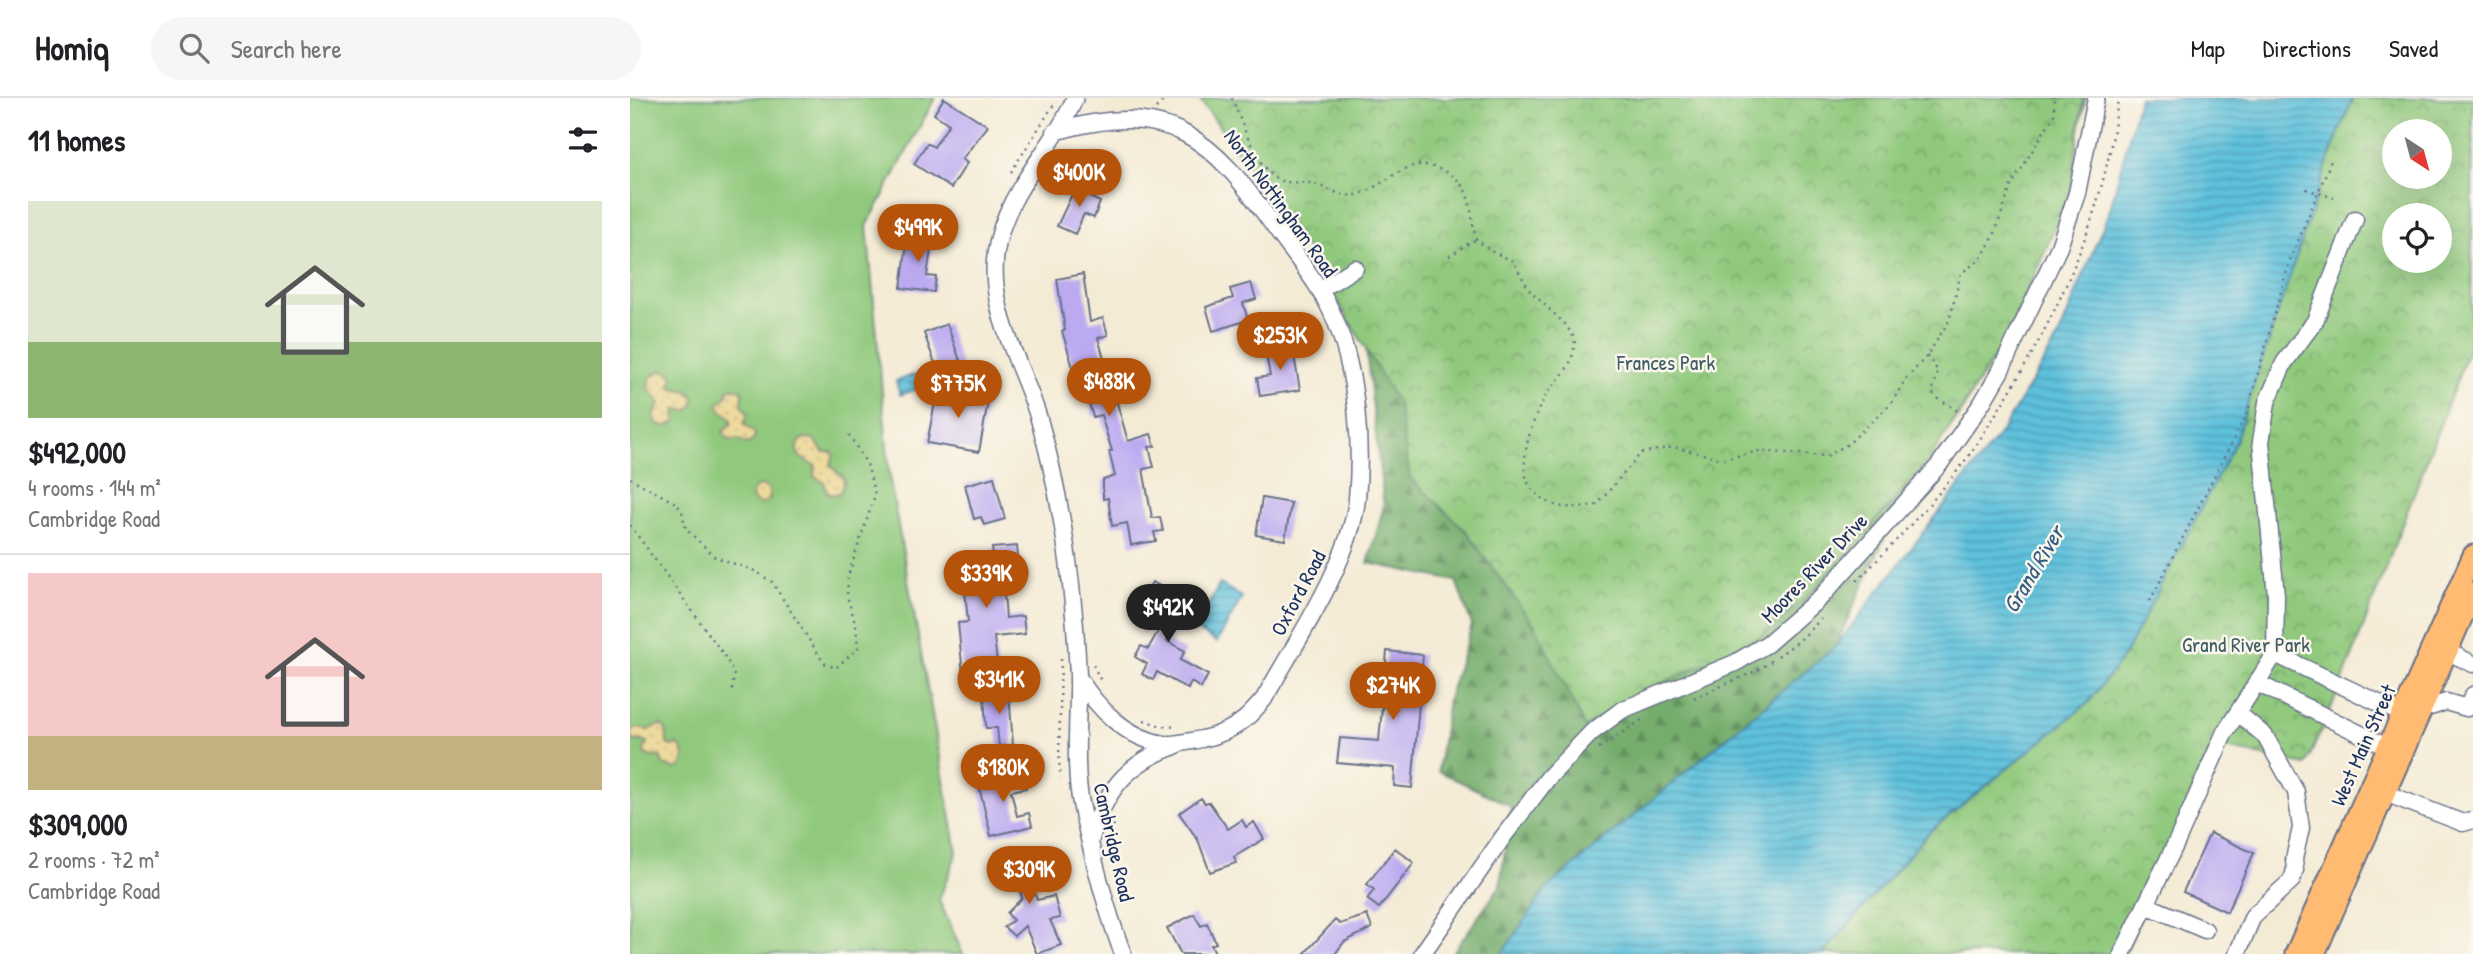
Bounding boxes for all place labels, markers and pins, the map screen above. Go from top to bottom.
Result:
pin: $400K [1030,150,1128,209]
pin: $499K [869,204,967,264]
pin: $253K [1231,313,1329,372]
pin: $488K [1060,358,1158,418]
pin: $775K [909,360,1007,420]
pin: $339K [937,550,1035,610]
pin: $492K [1119,584,1217,644]
pin: $341K [950,656,1048,716]
pin: $274K [1344,662,1442,722]
pin: $180K [954,744,1052,804]
pin: $309K [980,846,1078,906]

